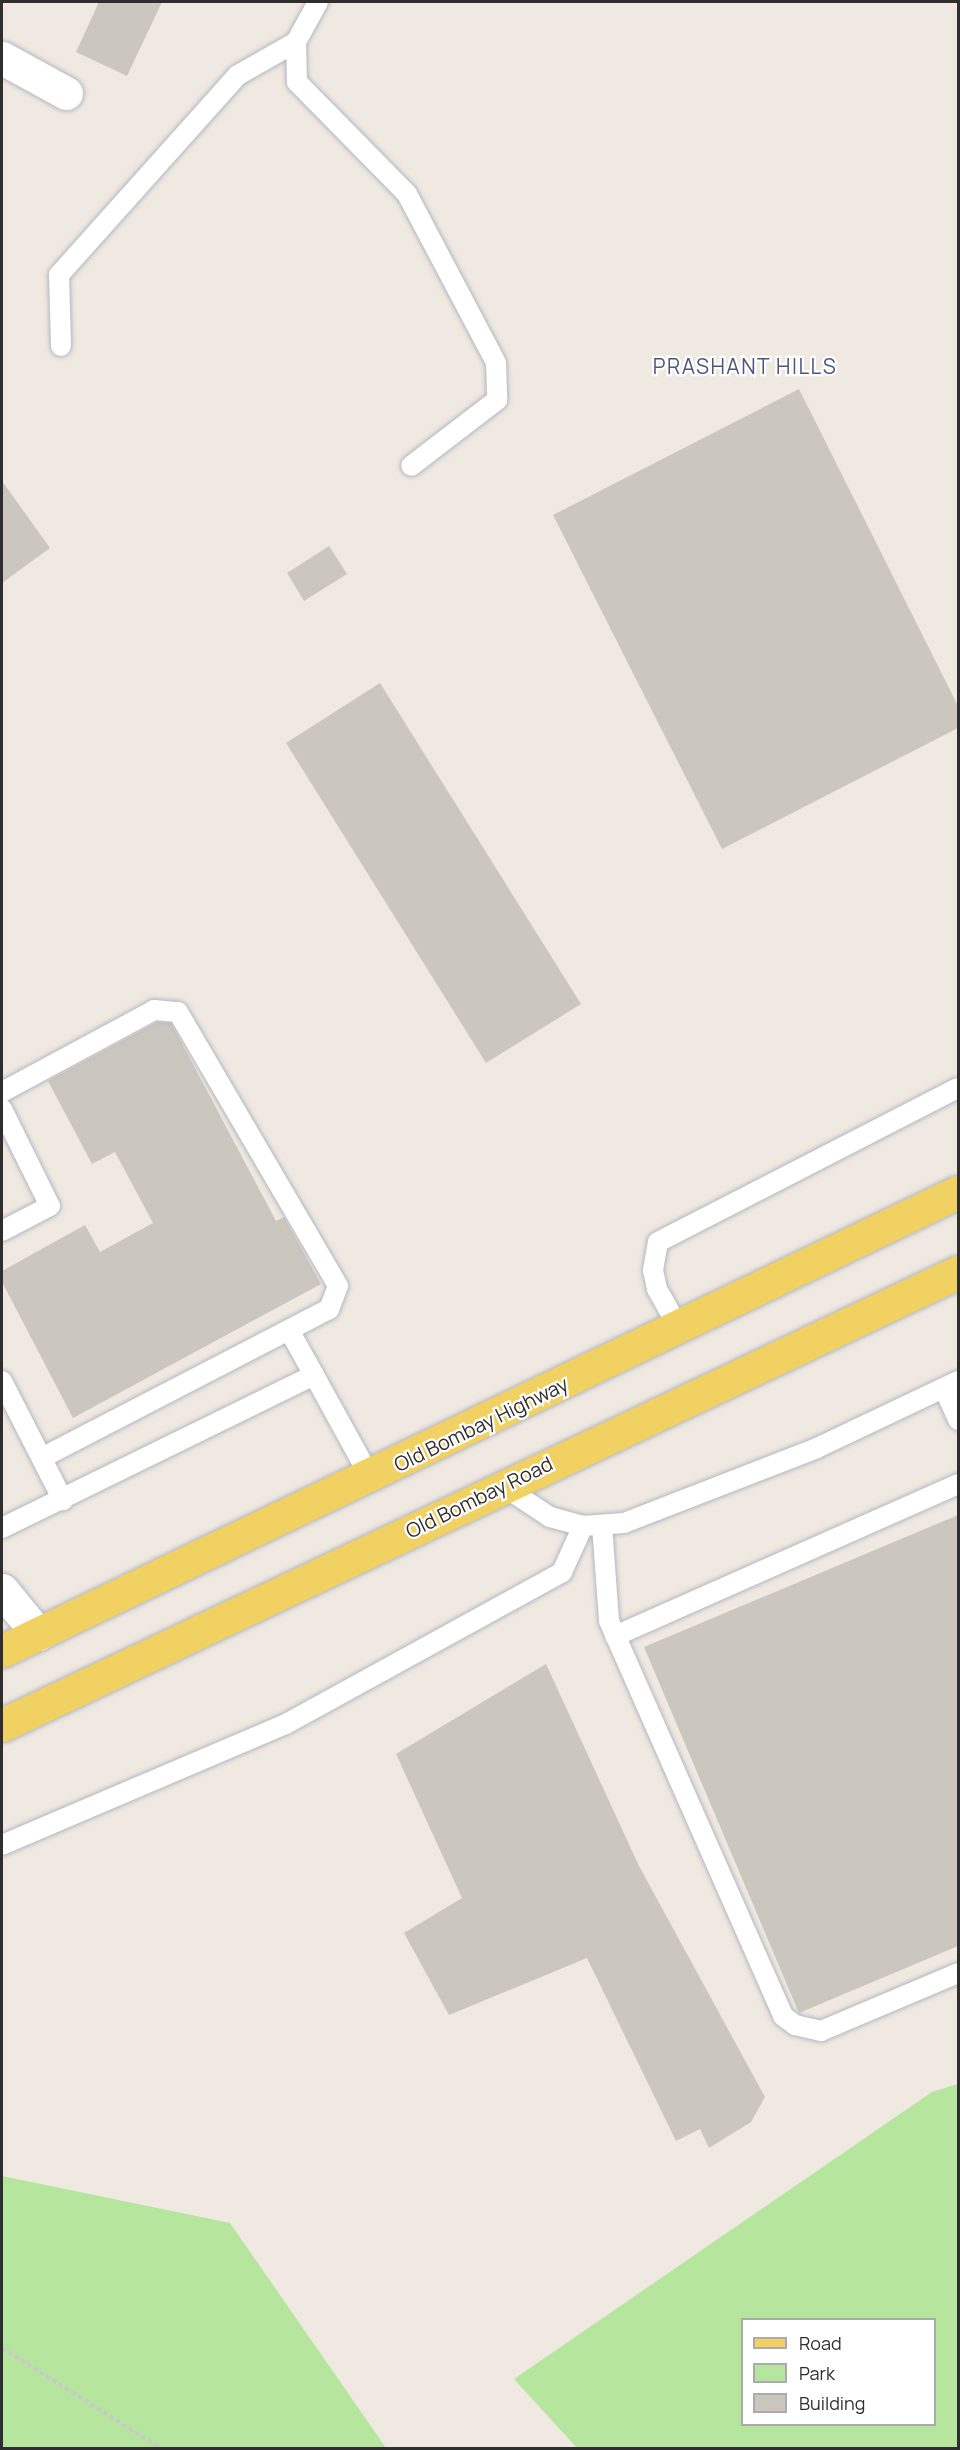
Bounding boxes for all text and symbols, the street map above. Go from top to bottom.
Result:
district label: PRASHANT HILLS [652,353,838,379]
street label: Old Bombay Highway [390,1371,572,1477]
street label: Old Bombay Road [402,1451,556,1543]
legend [741,2318,936,2426]
text: Road [799,2331,842,2355]
text: Park [799,2361,835,2385]
text: Building [799,2391,865,2415]

